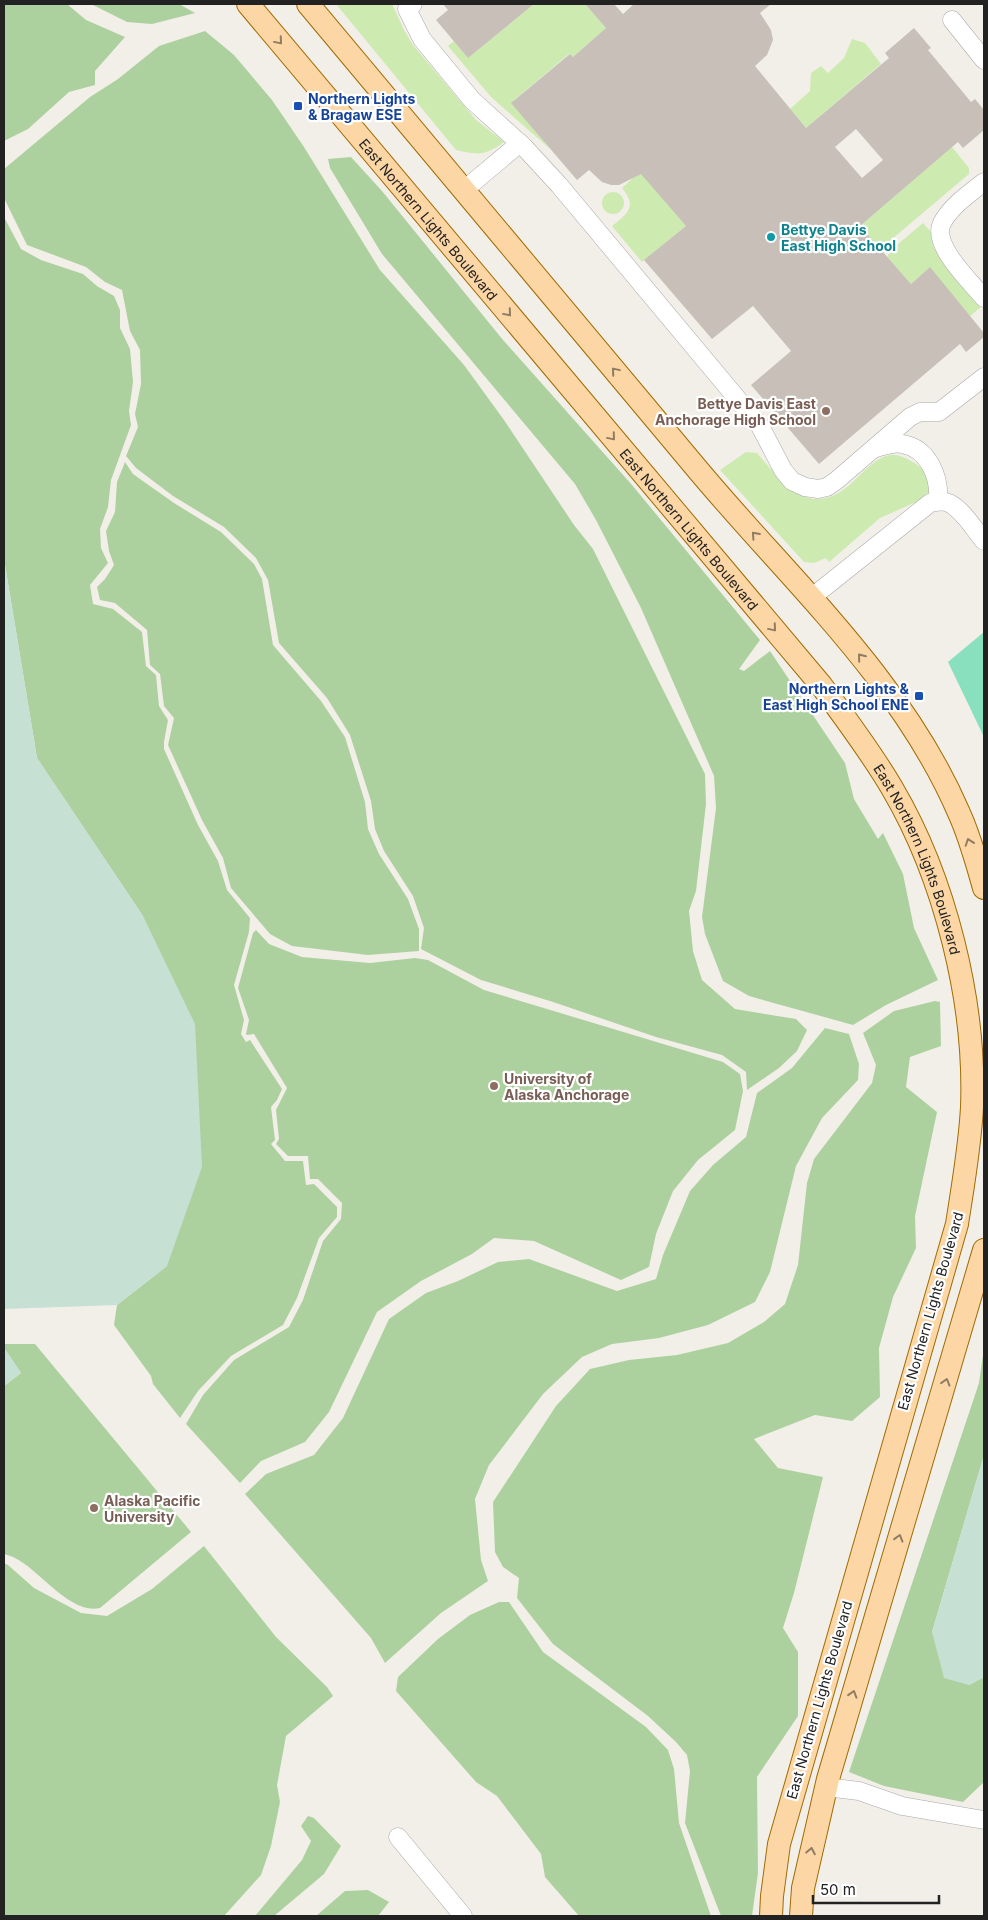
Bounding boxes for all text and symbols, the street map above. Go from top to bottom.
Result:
one-way arrow [273,35,282,44]
place label: Northern Lights & Bragaw ESE [308,90,416,123]
marker: Northern Lights & Bragaw ESE [292,100,304,112]
street label: East Northern Lights Boulevard [356,135,502,303]
place label: Bettye Davis East High School [781,221,896,254]
marker: Bettye Davis East High School [765,231,777,243]
one-way arrow [502,307,511,316]
one-way arrow [613,368,621,377]
place label: Bettye Davis East Anchorage High School [655,395,816,428]
marker: Bettye Davis East Anchorage High School [820,405,832,417]
one-way arrow [607,431,615,440]
street label: East Northern Lights Boulevard [617,445,762,613]
one-way arrow [752,531,761,540]
one-way arrow [768,623,777,632]
one-way arrow [858,654,867,663]
place label: Northern Lights & East High School ENE [763,680,910,713]
marker: Northern Lights & East High School ENE [913,690,925,702]
street label: East Northern Lights Boulevard [871,760,965,956]
one-way arrow [965,838,975,847]
place label: University of Alaska Anchorage [504,1070,629,1103]
marker: University of Alaska Anchorage [488,1080,500,1092]
street label: East Northern Lights Boulevard [893,1210,967,1412]
one-way arrow [940,1379,950,1387]
place label: Alaska Pacific University [104,1492,201,1525]
marker: Alaska Pacific University [88,1502,100,1514]
one-way arrow [894,1535,904,1543]
street label: East Northern Lights Boulevard [782,1599,856,1801]
one-way arrow [848,1690,858,1699]
one-way arrow [805,1846,815,1855]
scale bar [813,1872,939,1904]
text: 50 m [820,1880,856,1899]

